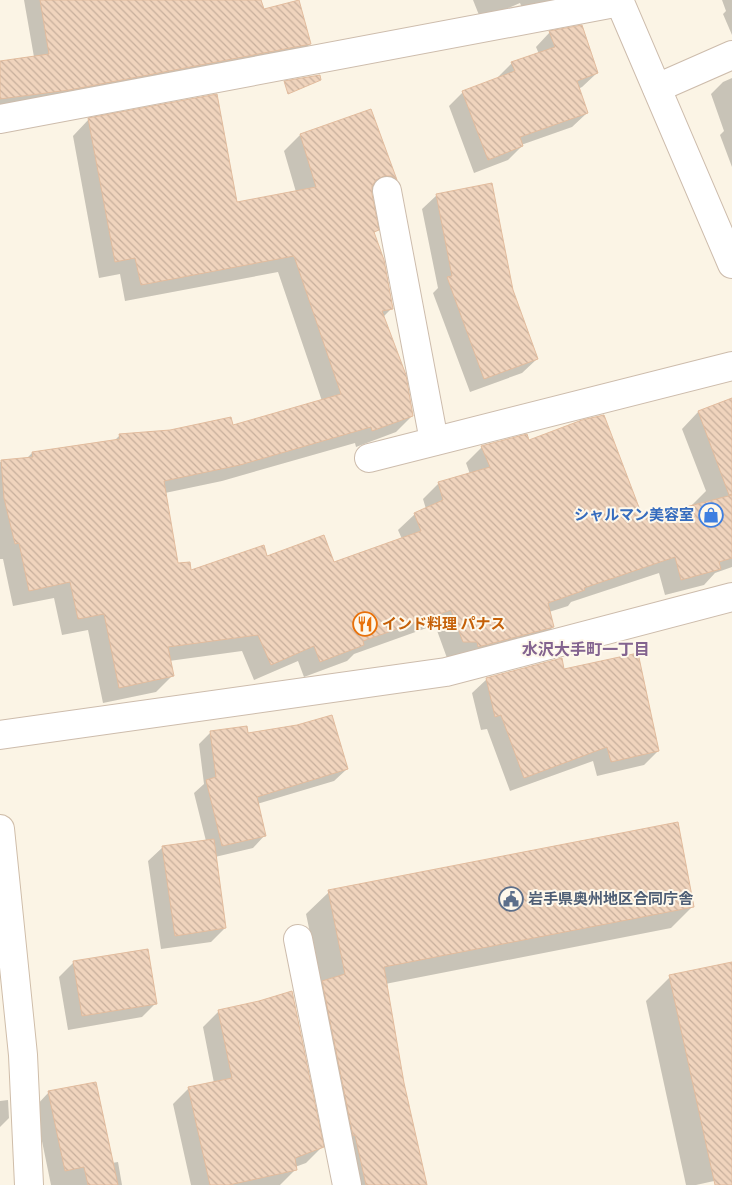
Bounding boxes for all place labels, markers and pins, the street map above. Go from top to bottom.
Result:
shop icon: シャルマン美容室 [698,502,724,528]
place label: シャルマン美容室 [574,506,694,523]
restaurant icon: インド料理 パナス [352,611,378,637]
place label: インド料理 パナス [382,615,505,632]
public building icon: 岩手県奥州地区合同庁舎 [498,886,524,912]
place label: 岩手県奥州地区合同庁舎 [528,890,694,907]

